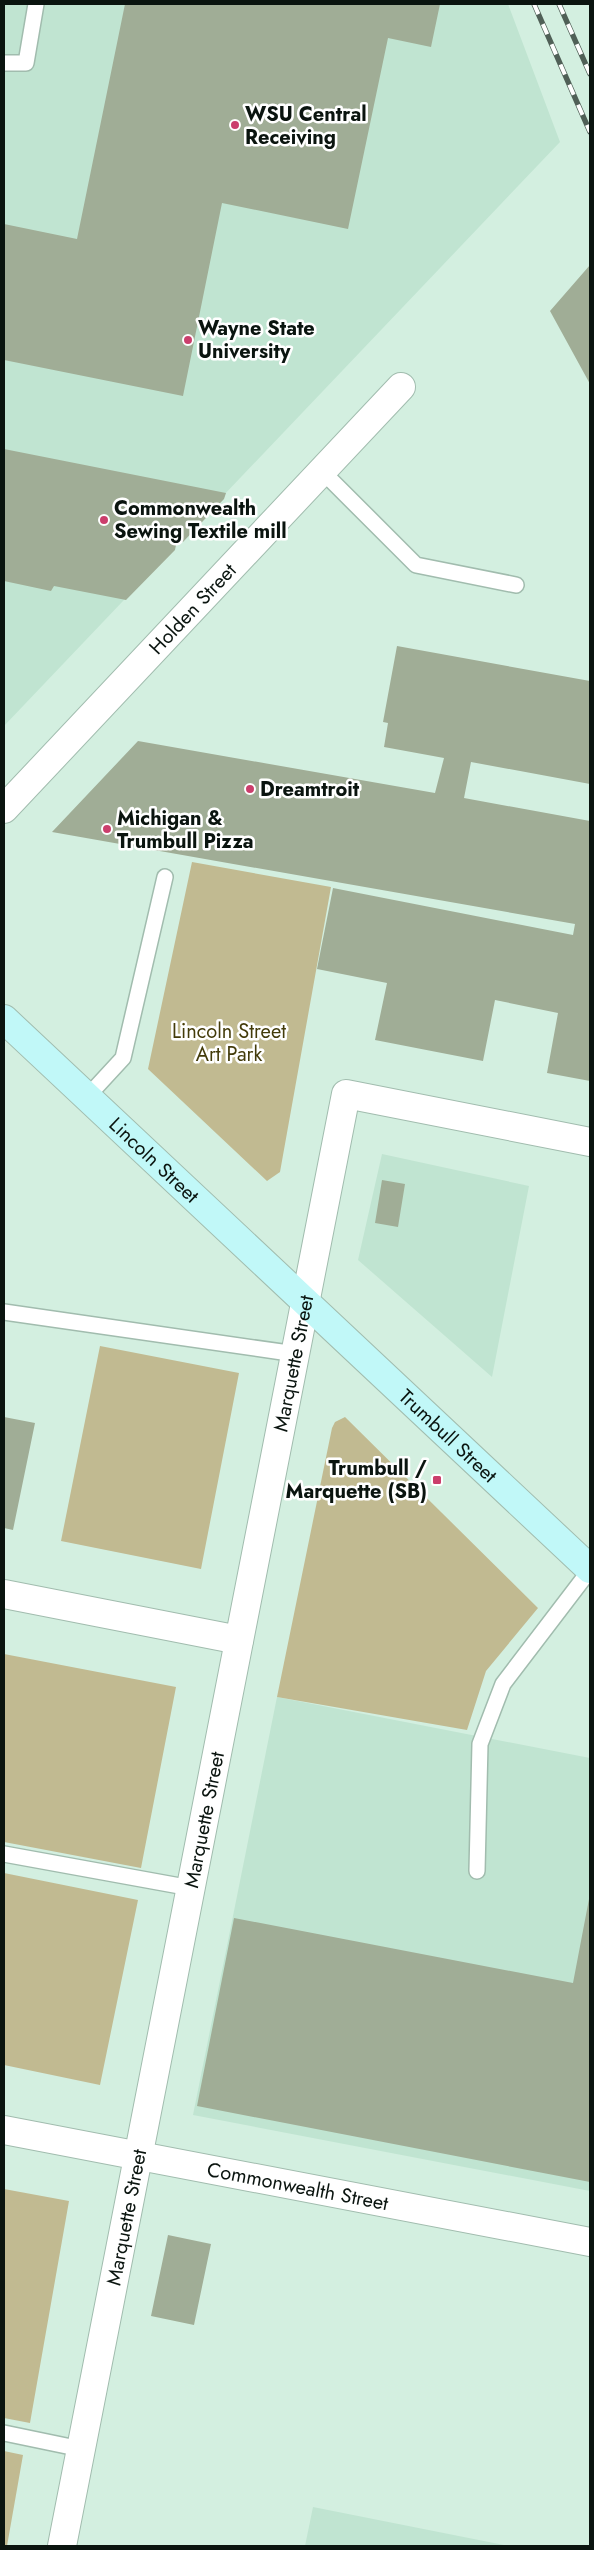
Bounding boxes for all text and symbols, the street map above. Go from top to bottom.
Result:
place label: WSU Central Receiving [245,100,367,152]
marker: WSU Central Receiving [229,119,241,131]
place label: Wayne State University [198,314,315,366]
marker: Wayne State University [182,334,194,346]
place label: Commonwealth Sewing Textile mill [114,494,287,546]
marker: Commonwealth Sewing Textile mill [98,514,110,526]
street label: Holden Street [143,557,243,661]
place label: Dreamtroit [260,775,360,804]
marker: Dreamtroit [244,783,256,795]
place label: Michigan & Trumbull Pizza [117,804,254,856]
marker: Michigan & Trumbull Pizza [101,823,113,835]
park label: Lincoln Street Art Park [172,1017,286,1069]
street label: Lincoln Street [102,1111,206,1210]
street label: Marquette Street [266,1293,321,1434]
street label: Trumbull Street [392,1383,504,1490]
place label: Trumbull / Marquette (SB) [286,1454,427,1506]
marker: Trumbull / Marquette (SB) [431,1474,443,1486]
street label: Marquette Street [177,1749,232,1891]
street label: Marquette Street [99,2146,154,2288]
street label: Commonwealth Street [204,2155,391,2218]

